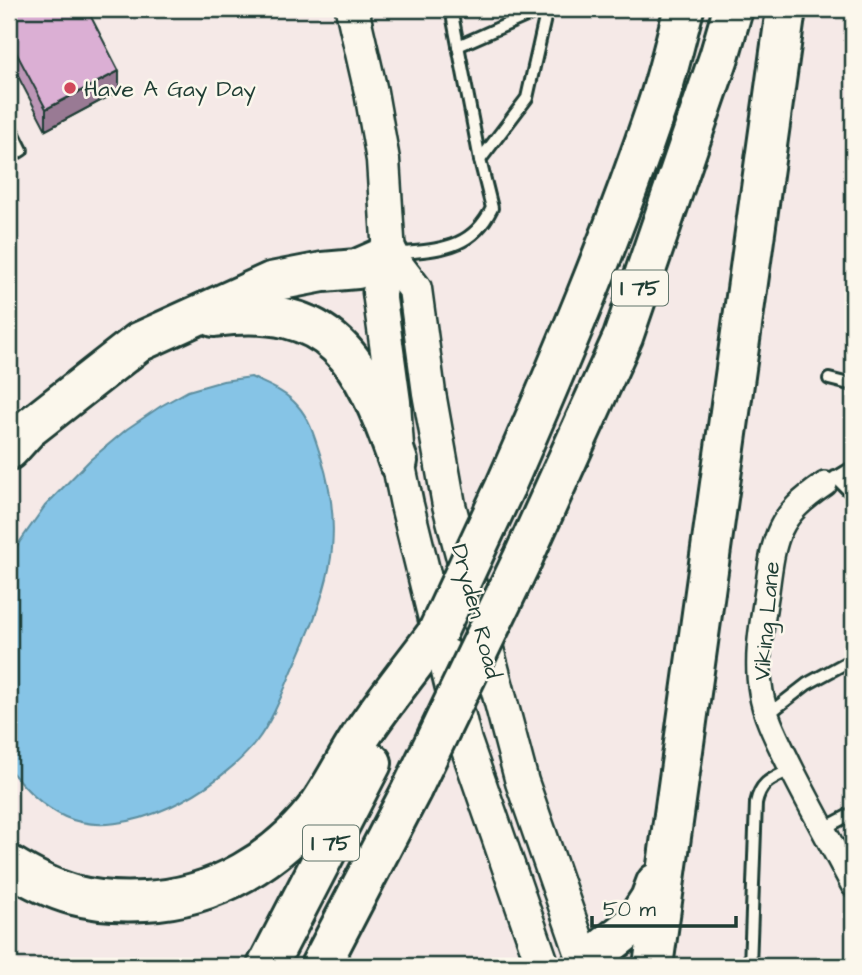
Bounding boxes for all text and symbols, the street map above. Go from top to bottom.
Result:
place label: Have A Gay Day [84,73,256,106]
marker: Have A Gay Day [62,80,78,96]
road number: I 75 [612,270,668,306]
street label: Dryden Road [442,540,509,683]
street label: Viking Lane [746,560,789,682]
road number: I 75 [303,826,359,860]
scale bar [592,884,736,928]
text: 50 m [603,895,657,924]

